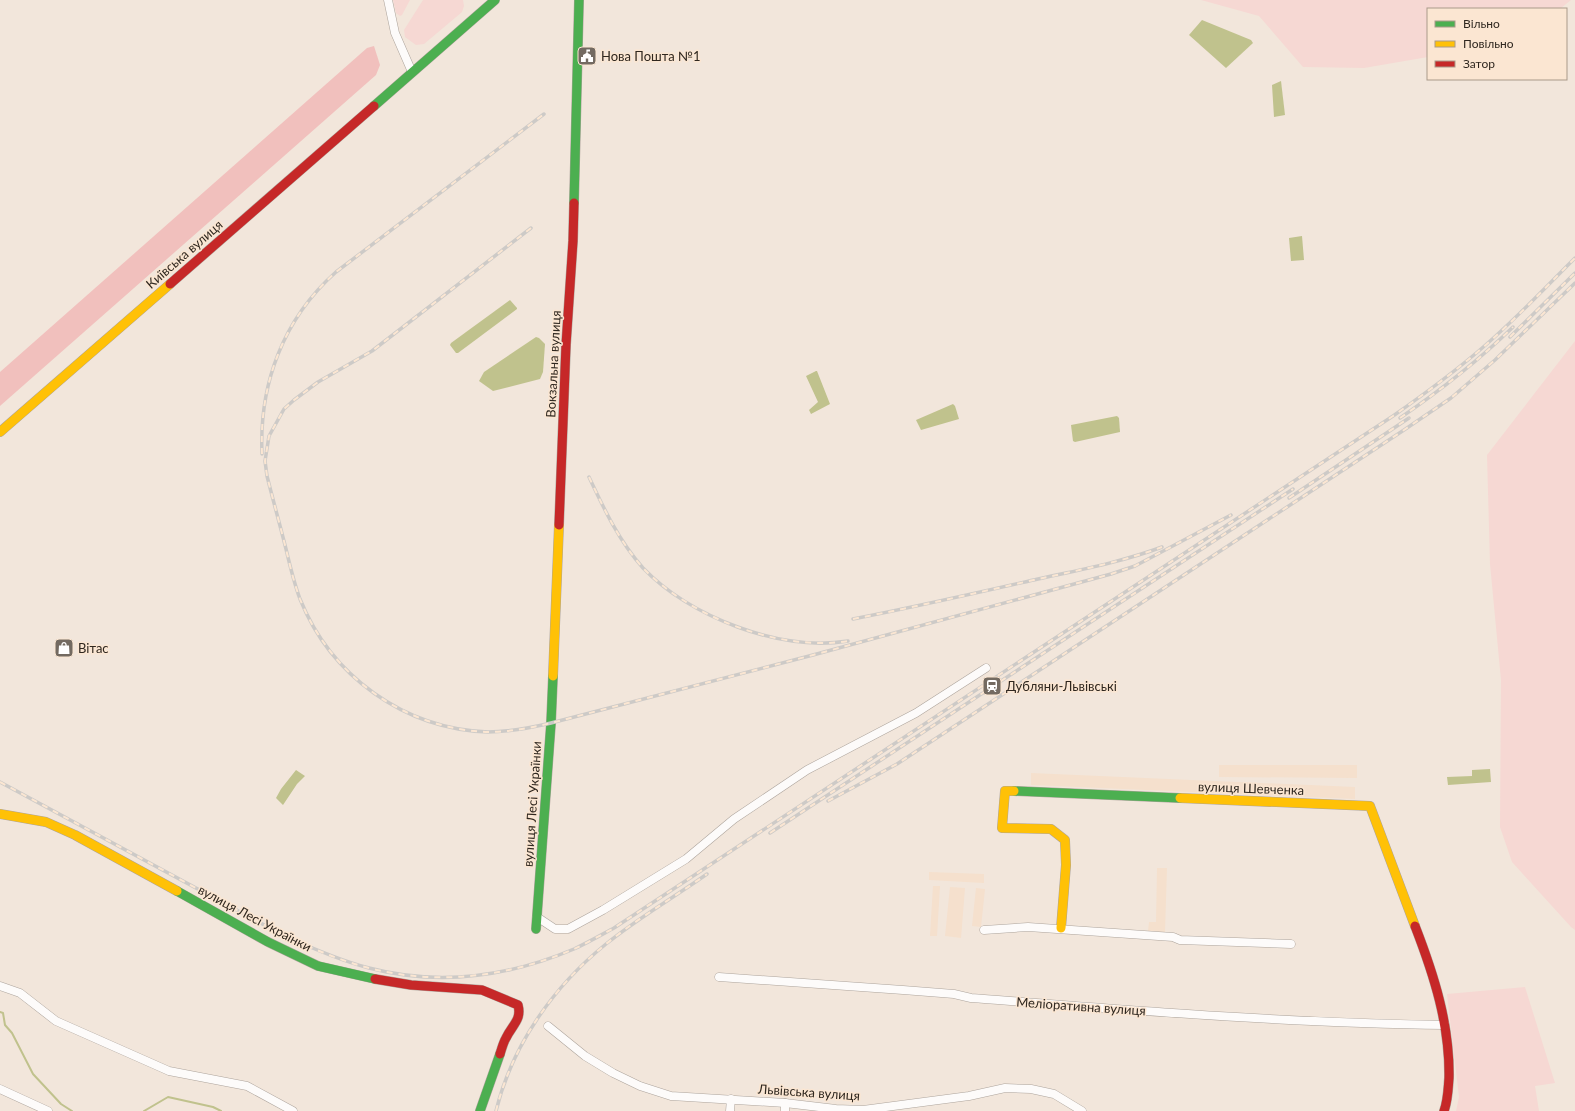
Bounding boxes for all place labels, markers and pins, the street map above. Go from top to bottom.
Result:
public building icon: Нова Пошта №1 [576,45,598,67]
place label: Нова Пошта №1 [601,48,701,64]
shop icon: Вітас [53,637,75,659]
place label: Вітас [78,640,109,656]
station icon: Дубляни-Львівські [981,675,1003,697]
place label: Дубляни-Львівські [1006,678,1117,694]

